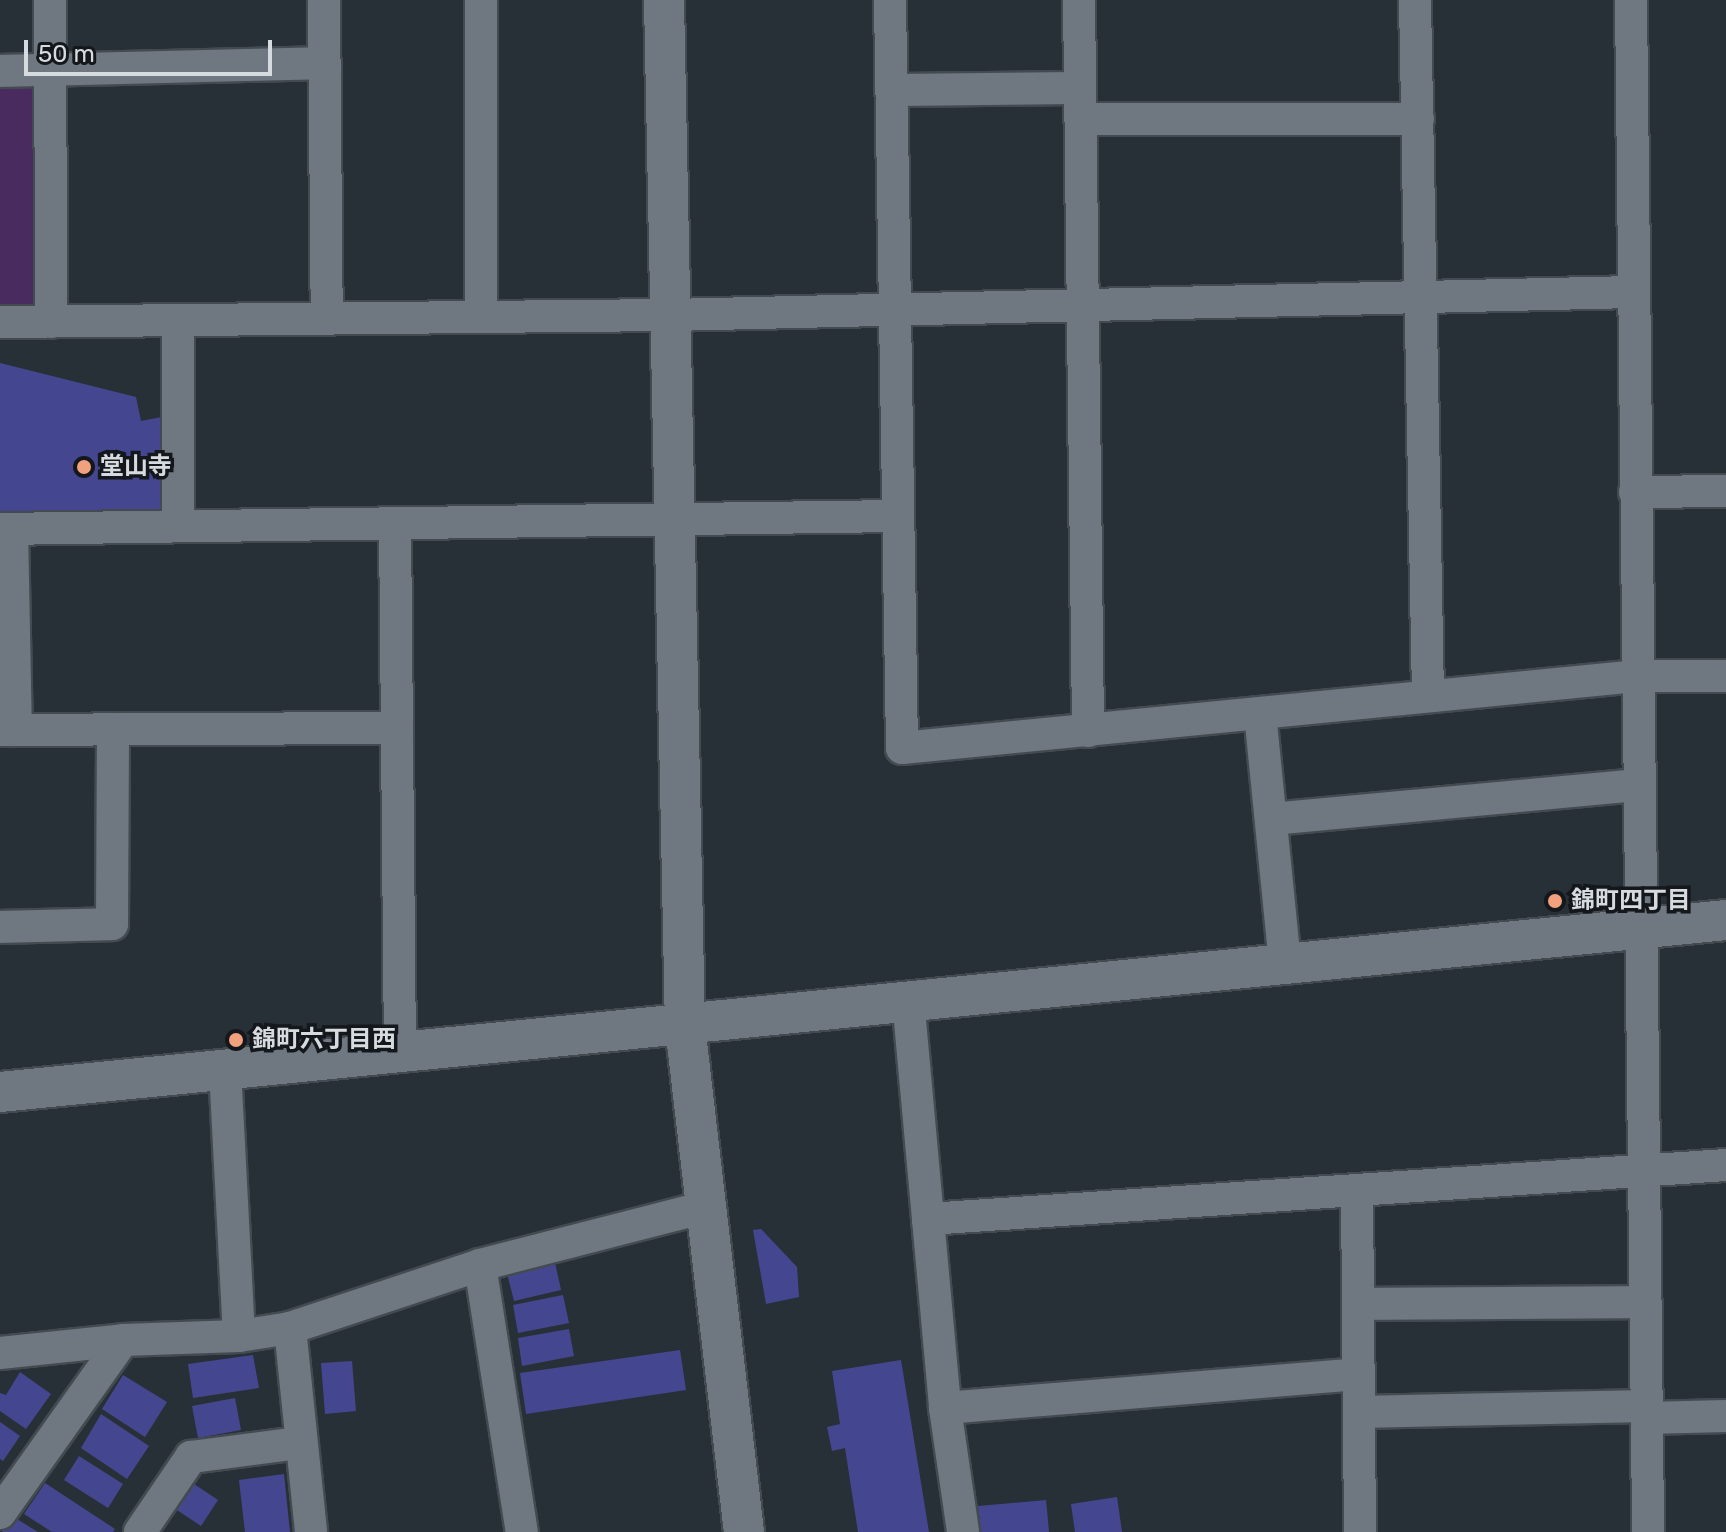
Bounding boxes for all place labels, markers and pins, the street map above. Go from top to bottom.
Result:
place label: 堂山寺 [100,453,172,481]
marker: 堂山寺 [75,458,93,476]
place label: 錦町四丁目 [1571,887,1691,915]
marker: 錦町四丁目 [1546,892,1564,910]
place label: 錦町六丁目西 [252,1026,396,1054]
marker: 錦町六丁目西 [227,1031,245,1049]

